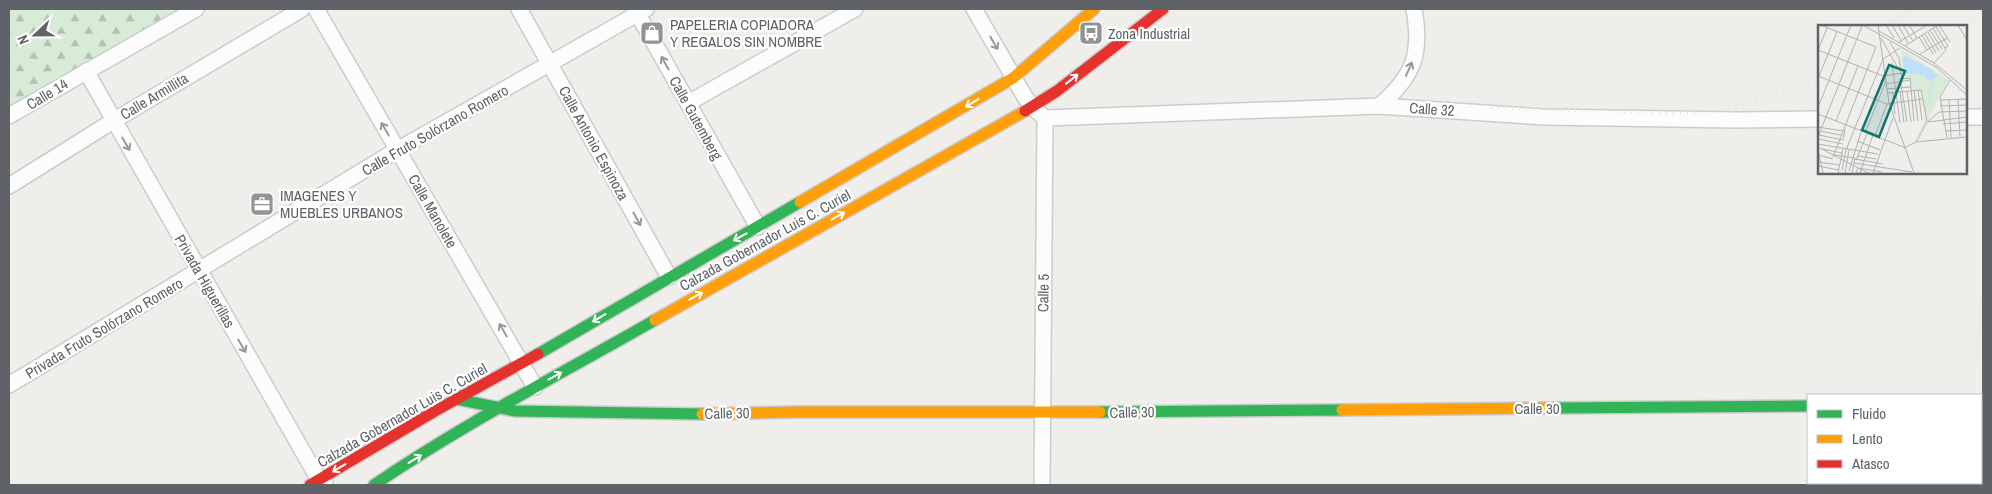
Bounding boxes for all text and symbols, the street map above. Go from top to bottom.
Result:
north arrow [10,10,60,60]
place label: PAPELERIA COPIADORA Y REGALOS SIN NOMBRE [670,14,822,52]
shop icon: PAPELERIA COPIADORA Y REGALOS SIN NOMBRE [639,20,665,46]
bus stop icon: Zona Industrial [1078,20,1104,46]
place label: Zona Industrial [1108,23,1190,44]
inset map [1818,25,1967,174]
text: N [13,33,33,47]
one-way arrow [989,36,999,50]
one-way arrow [660,56,669,71]
one-way arrow [1405,62,1415,77]
street label: Calle Armillita [116,67,192,125]
street label: Calle Gutemberg [664,72,728,164]
street label: Calle 14 [22,73,72,115]
one-way arrow [1065,74,1079,84]
street label: Calle Fruto Solórzano Romero [358,79,512,181]
street label: Calle Antonio Espinoza [554,82,634,204]
street label: Calle 32 [1409,97,1455,121]
one-way arrow [965,99,979,109]
one-way arrow [380,123,390,137]
one-way arrow [122,136,132,151]
street label: Calle Manolete [403,170,463,252]
street label: Calzada Gobernador Luis C. Curiel [676,184,854,296]
place label: IMAGENES Y MUEBLES URBANOS [280,185,403,223]
office icon: IMAGENES Y MUEBLES URBANOS [249,191,275,217]
one-way arrow [830,211,845,221]
one-way arrow [632,212,642,226]
street label: Privada Higuerillas [170,230,240,332]
one-way arrow [733,233,748,242]
street label: Privada Fruto Solórzano Romero [21,272,187,383]
street label: Calle 5 [1032,274,1054,312]
one-way arrow [689,291,703,301]
one-way arrow [593,313,607,323]
one-way arrow [498,322,508,337]
one-way arrow [238,338,248,352]
street label: Calzada Gobernador Luis C. Curiel [313,358,491,472]
one-way arrow [547,371,562,381]
legend [1807,394,1982,484]
street label: Calle 30 [1514,398,1560,419]
street label: Calle 30 [1109,401,1155,423]
street label: Calle 30 [704,402,750,424]
text: Fluido [1852,403,1886,424]
text: Lento [1852,428,1883,449]
one-way arrow [407,453,421,463]
text: Atasco [1851,453,1890,474]
one-way arrow [332,464,346,474]

